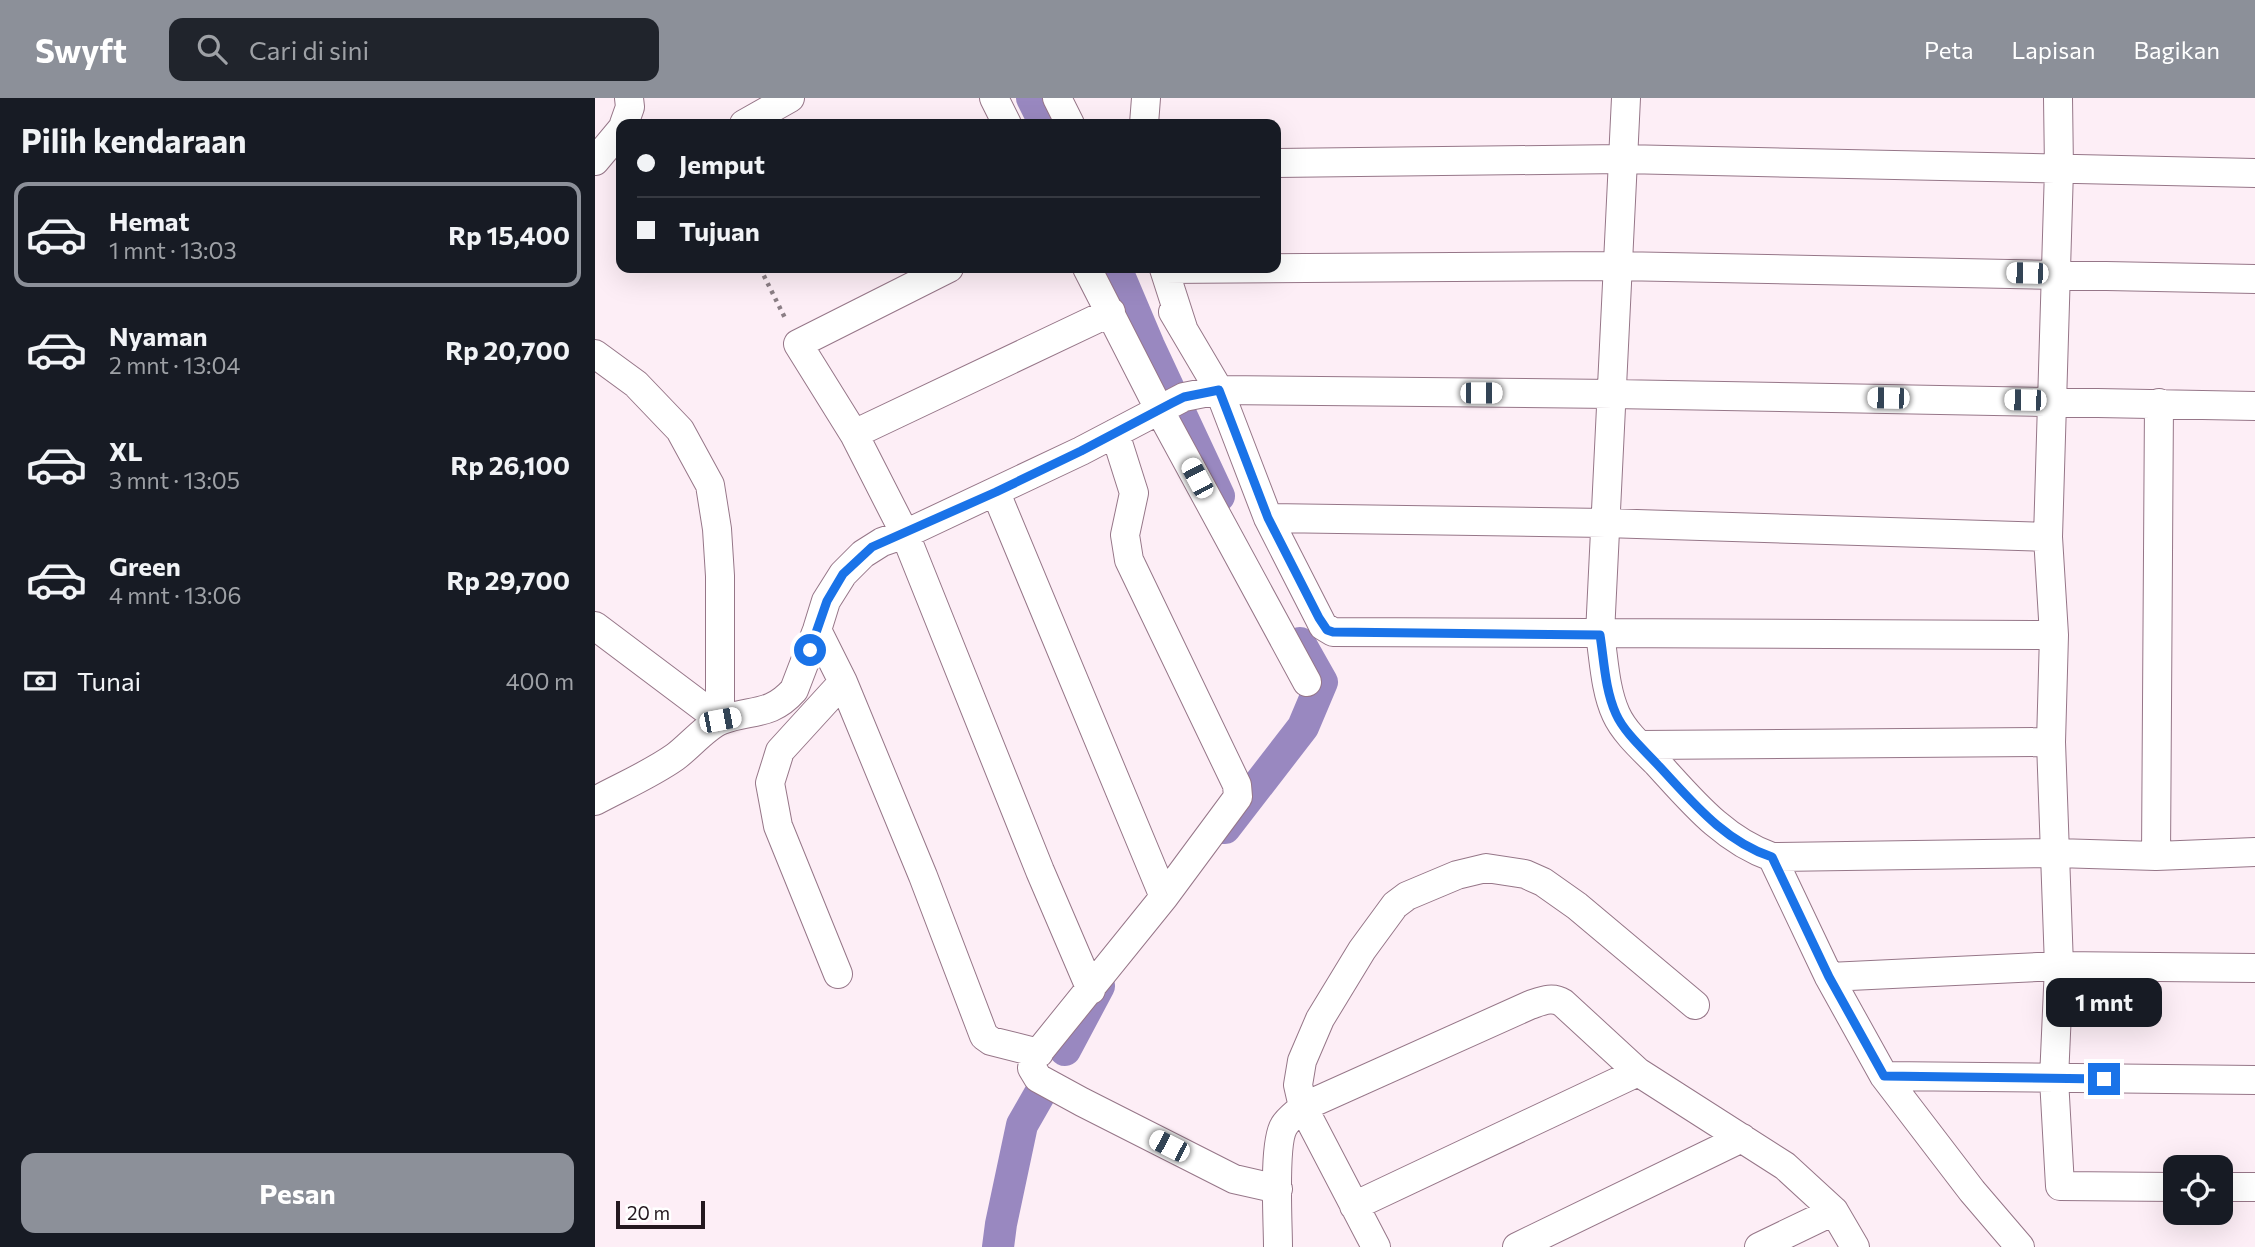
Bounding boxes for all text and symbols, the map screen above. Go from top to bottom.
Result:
search box [169,18,659,81]
text: Swyft [35,29,127,70]
icon: search [193,30,231,68]
text: Cari di sini [249,34,369,65]
text: Peta [1924,35,1974,64]
text: Lapisan [2012,35,2095,64]
text: Bagikan [2133,35,2220,64]
text: Pilih kendaraan [21,120,247,160]
text: Jemput [679,148,765,179]
icon: car [25,203,88,266]
text: Hemat [109,205,190,236]
text: Tujuan [679,215,760,246]
text: Rp 15,400 [448,219,570,250]
text: 1 mnt · 13:03 [109,236,237,264]
car [2006,262,2049,284]
icon: car [25,318,88,381]
text: Nyaman [109,320,208,351]
text: Rp 20,700 [445,334,570,365]
text: 2 mnt · 13:04 [109,351,240,379]
car [1461,383,1503,404]
car [1867,387,1910,409]
car [2004,389,2047,411]
icon: car [25,433,88,496]
text: XL [109,435,143,466]
text: Rp 26,100 [450,449,570,480]
car [1178,455,1217,501]
text: 3 mnt · 13:05 [109,466,240,494]
icon: car [25,548,88,611]
text: Green [109,550,181,581]
text: Rp 29,700 [446,564,570,595]
text: 4 mnt · 13:06 [109,581,241,609]
route start [794,634,826,666]
icon: cash [21,662,59,700]
text: Tunai [77,665,141,696]
text: 400 m [506,667,574,695]
car [698,706,743,734]
callout: 1 mnt [2046,978,2162,1026]
text: 1 mnt [2075,988,2133,1016]
route end [2088,1063,2120,1095]
car [1146,1127,1193,1165]
button: Pesan [21,1153,574,1233]
map controls [2163,1155,2233,1225]
button: locate [2163,1155,2233,1225]
scale bar [616,1198,705,1230]
text: 20 m [627,1201,670,1224]

